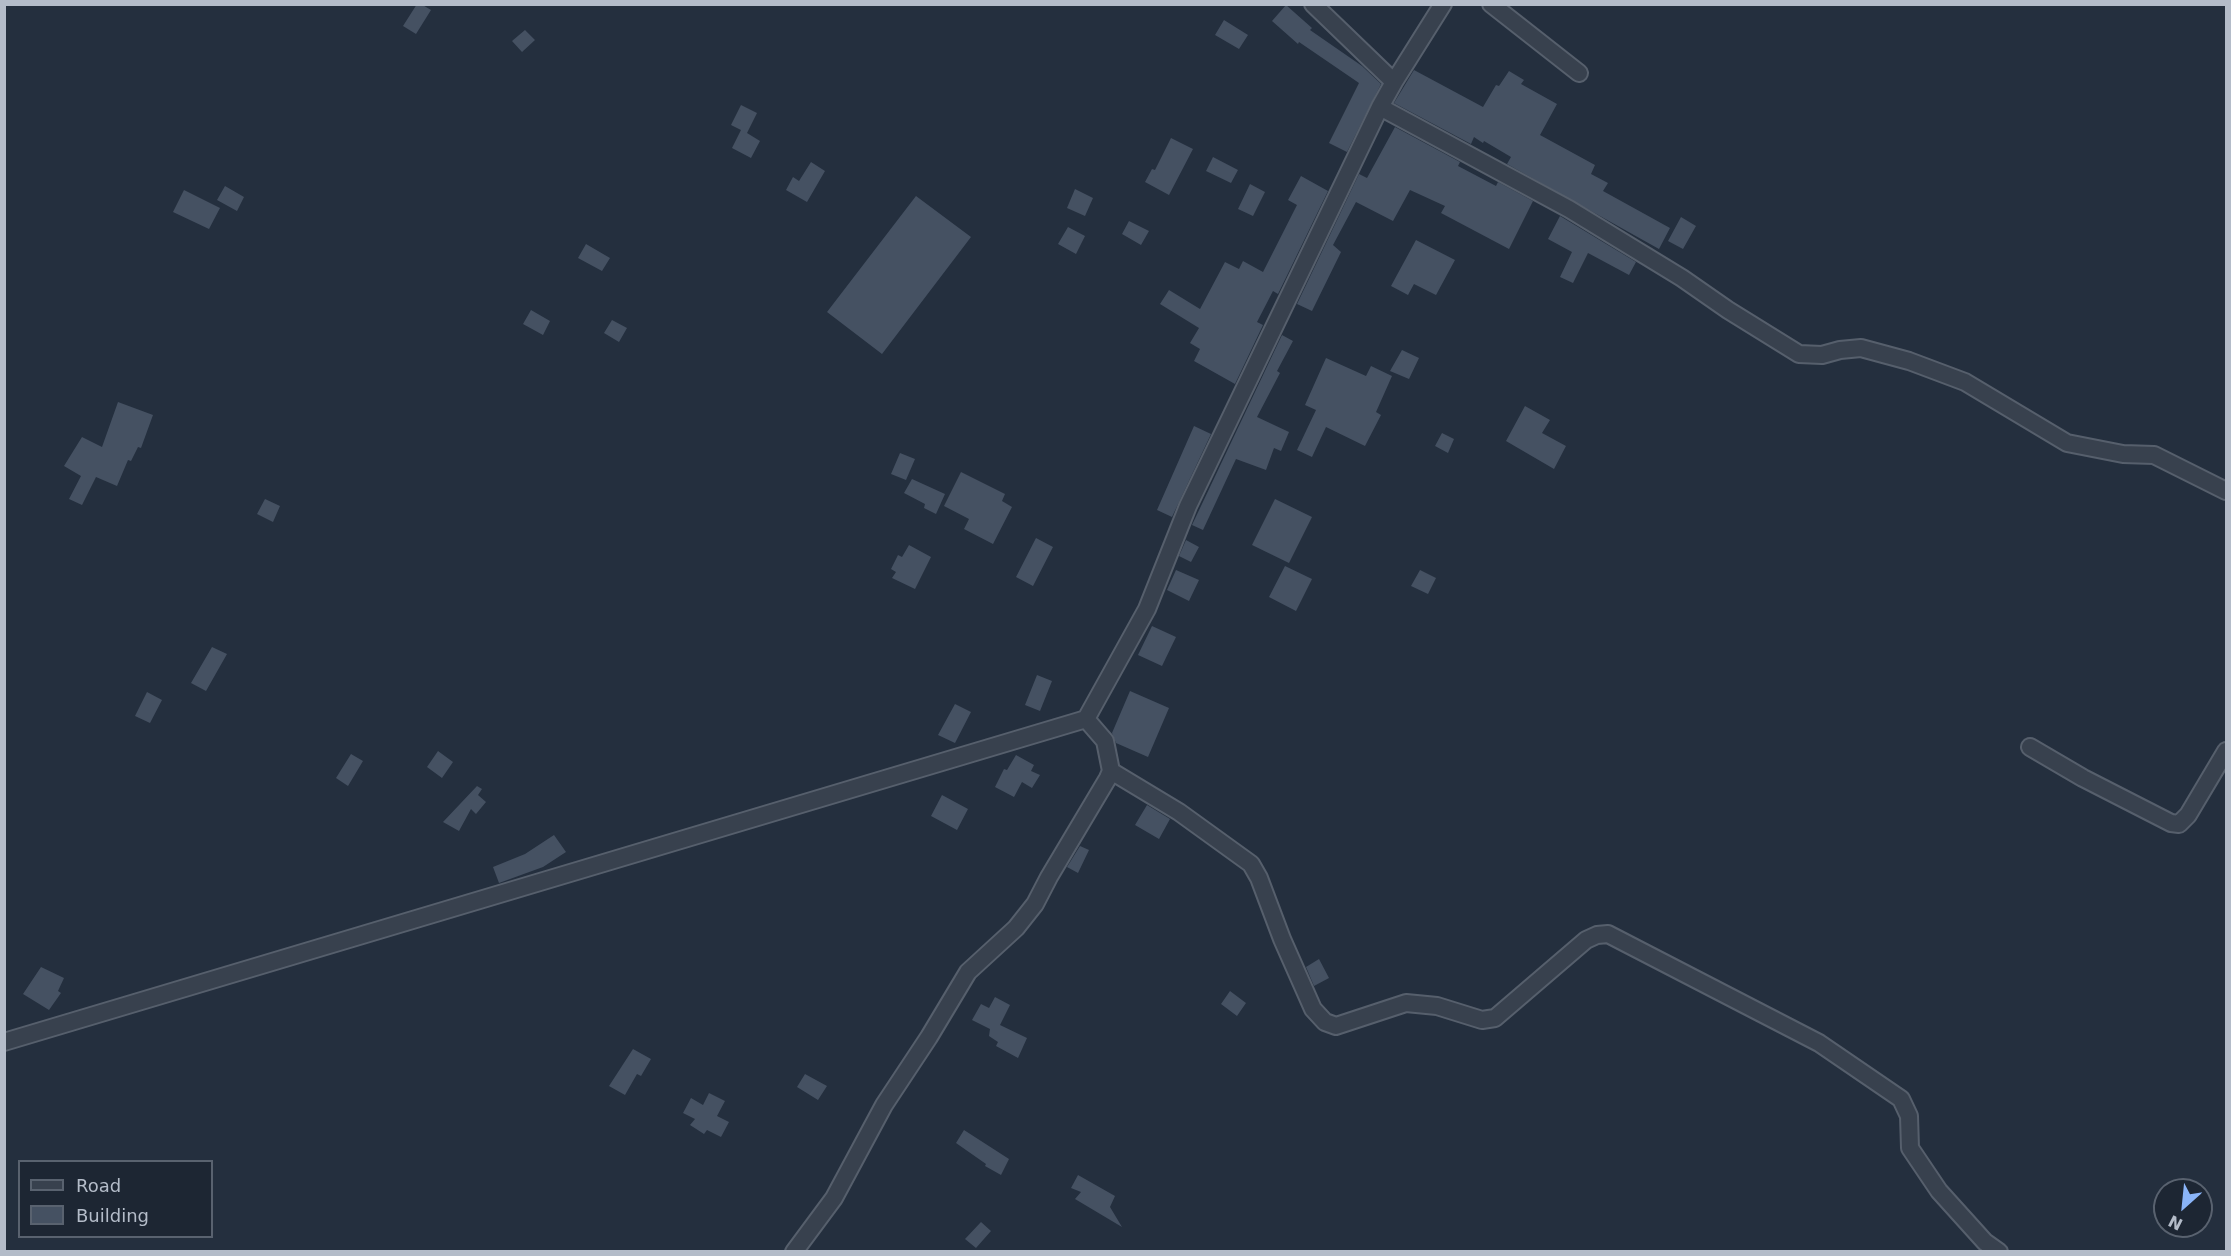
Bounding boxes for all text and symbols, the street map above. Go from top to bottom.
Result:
legend [18,1160,213,1238]
text: Road [76,1175,121,1196]
north arrow [2153,1178,2213,1238]
text: Building [76,1205,149,1226]
text: N [2165,1211,2186,1234]

